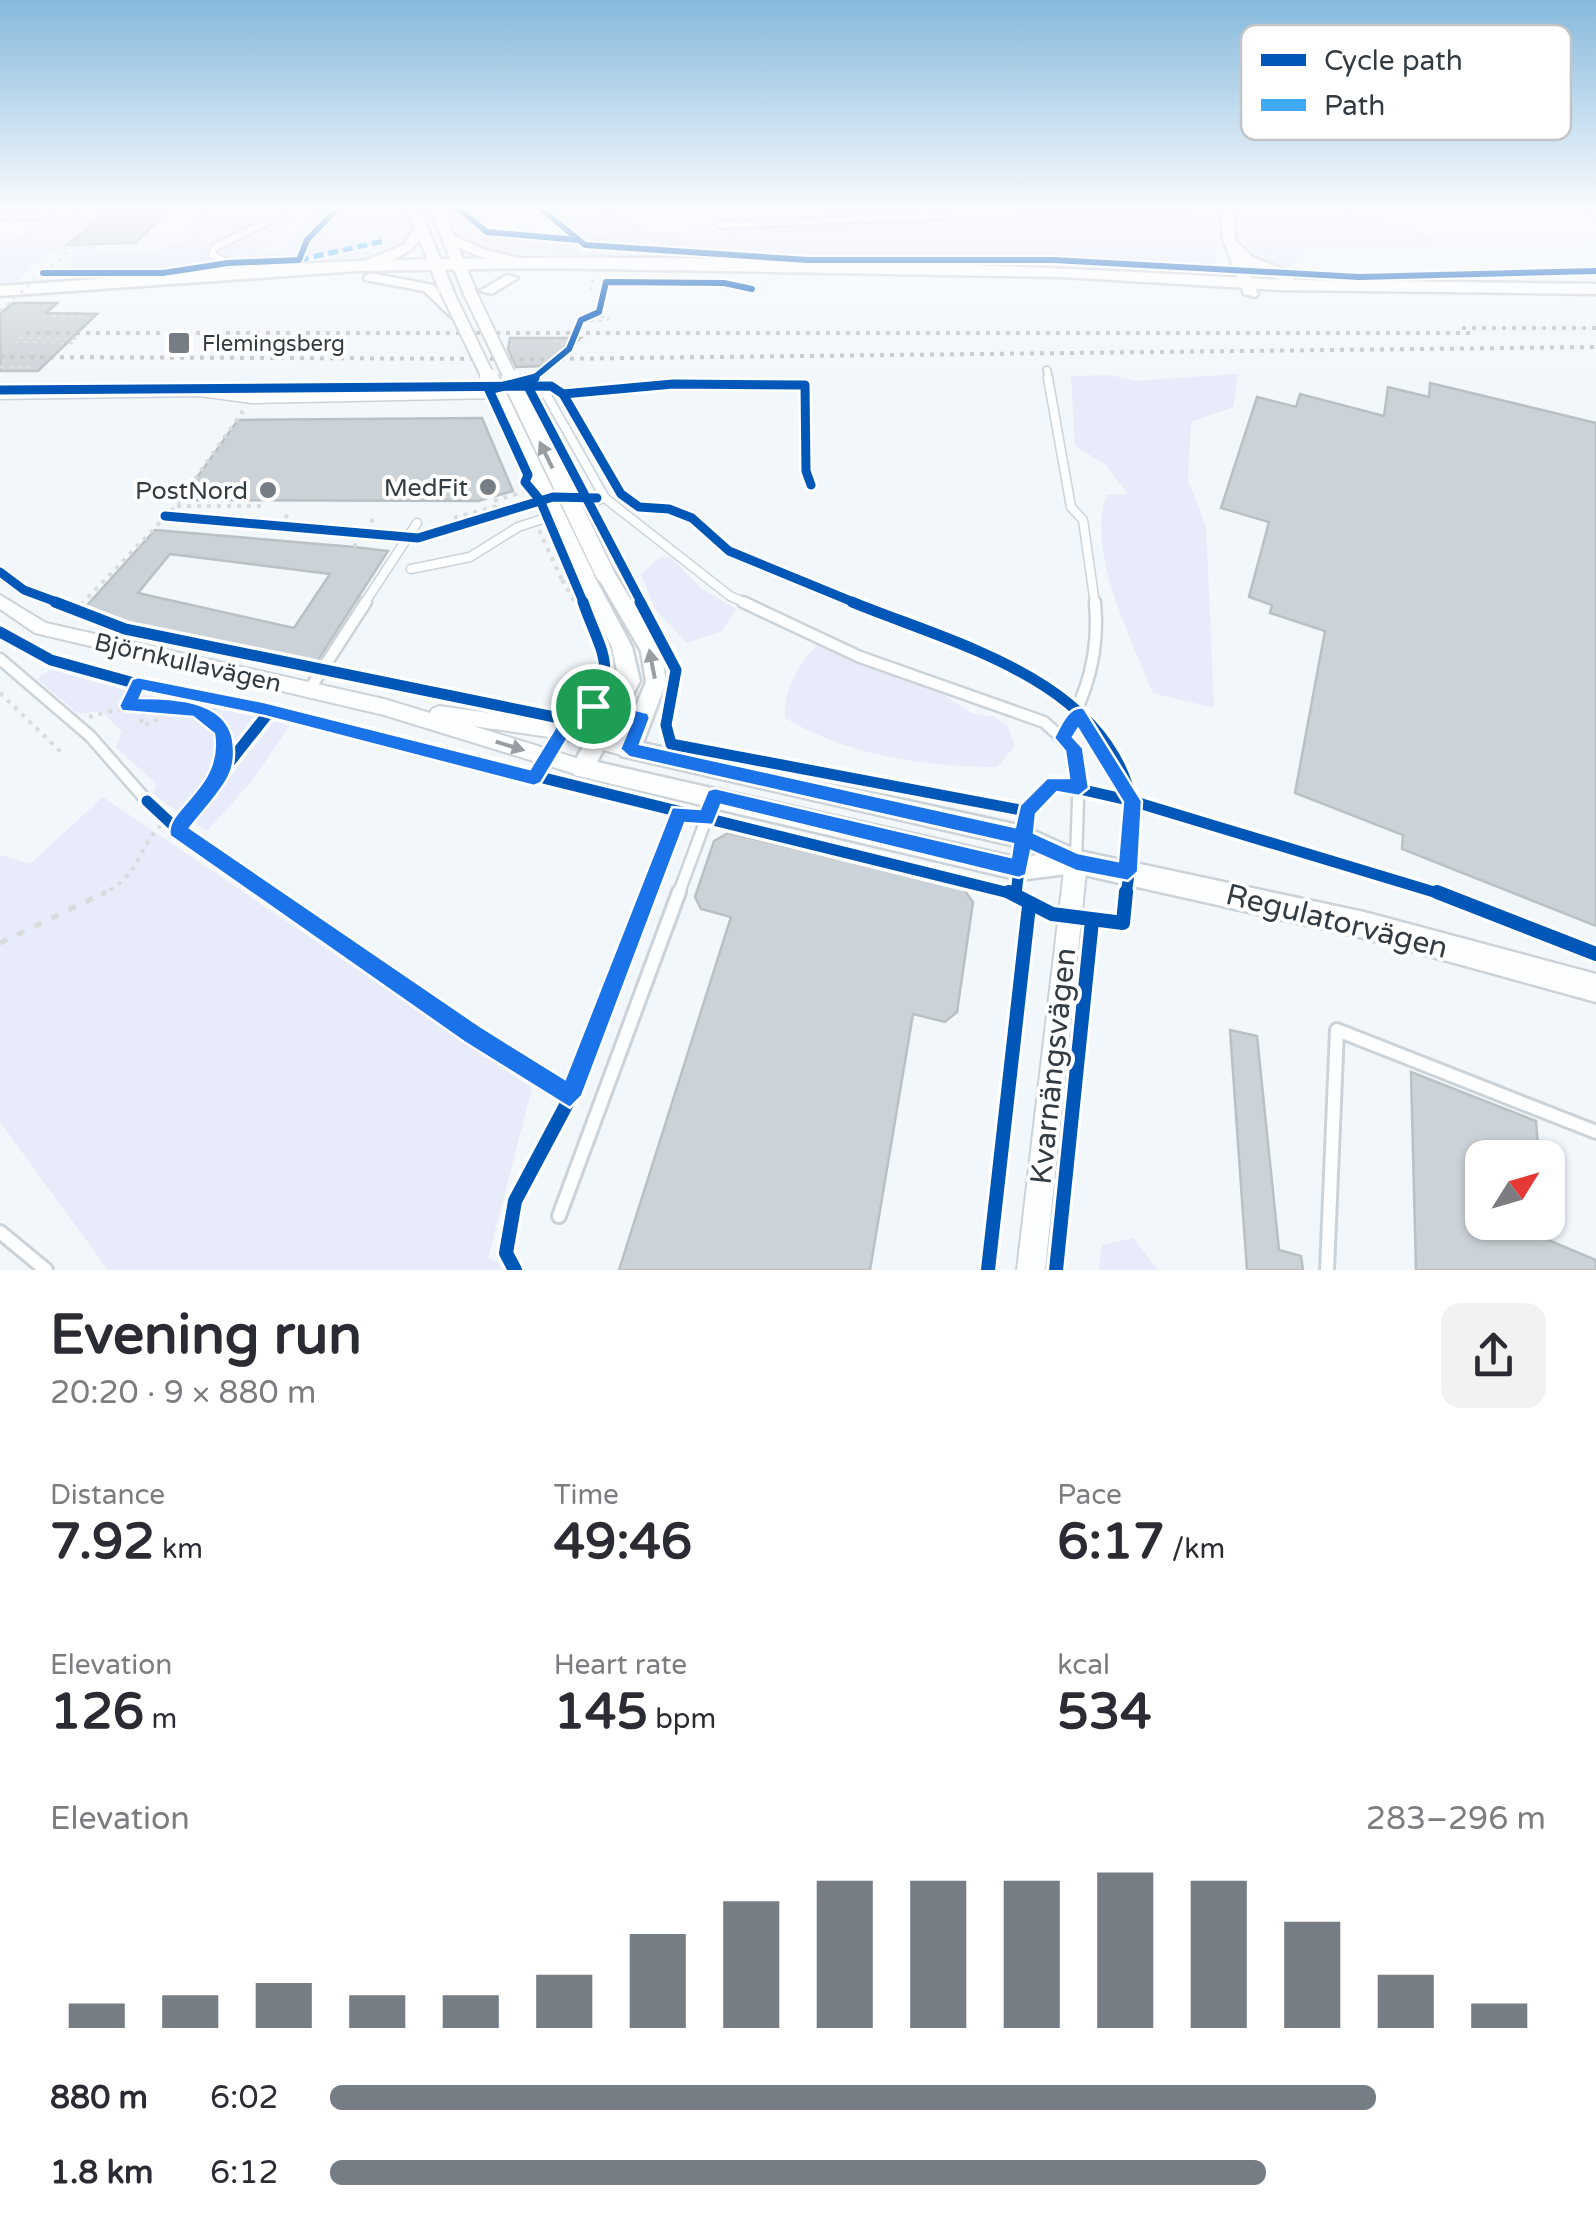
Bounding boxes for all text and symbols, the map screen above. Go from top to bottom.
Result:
legend [1241,25,1571,140]
text: Cycle path [1324,44,1463,78]
text: Path [1324,89,1385,123]
marker: Flemingsberg [166,330,192,356]
place label: Flemingsberg [202,331,345,357]
one-way arrow [538,440,555,469]
place label: MedFit [384,473,468,503]
place label: PostNord [135,476,248,506]
marker: MedFit [477,476,499,498]
marker: PostNord [257,479,279,501]
street label: Björnkullavägen [91,627,284,699]
one-way arrow [644,648,660,679]
pin [551,664,636,749]
icon: arrive [566,679,621,734]
one-way arrow [495,739,525,754]
street label: Regulatorvägen [1222,876,1452,967]
street label: Kvarnängsvägen [1023,946,1084,1186]
north arrow [1465,1140,1565,1240]
map controls [1465,1140,1565,1240]
text: Evening run [50,1303,362,1369]
button: share [1441,1303,1546,1408]
text: 20:20 · 9 × 880 m [50,1374,316,1412]
text: Distance [50,1478,165,1512]
text: Time [554,1478,619,1512]
text: Pace [1057,1478,1122,1512]
text: 7.92 [50,1512,155,1572]
text: 49:46 [554,1512,692,1572]
text: 6:17 [1057,1512,1165,1572]
text: km [155,1532,203,1566]
text: /km [1165,1532,1225,1566]
text: Elevation [50,1648,172,1682]
text: Heart rate [554,1648,687,1682]
text: kcal [1057,1648,1110,1682]
text: 126 [50,1682,144,1742]
text: 145 [554,1682,648,1742]
text: 534 [1057,1682,1152,1742]
text: m [144,1702,177,1736]
text: bpm [648,1702,716,1736]
text: Elevation [50,1800,190,1838]
text: 283–296 m [1366,1800,1546,1838]
text: 880 m [50,2079,148,2117]
text: 6:02 [210,2079,279,2117]
text: 1.8 km [50,2154,154,2192]
text: 6:12 [210,2154,279,2192]

